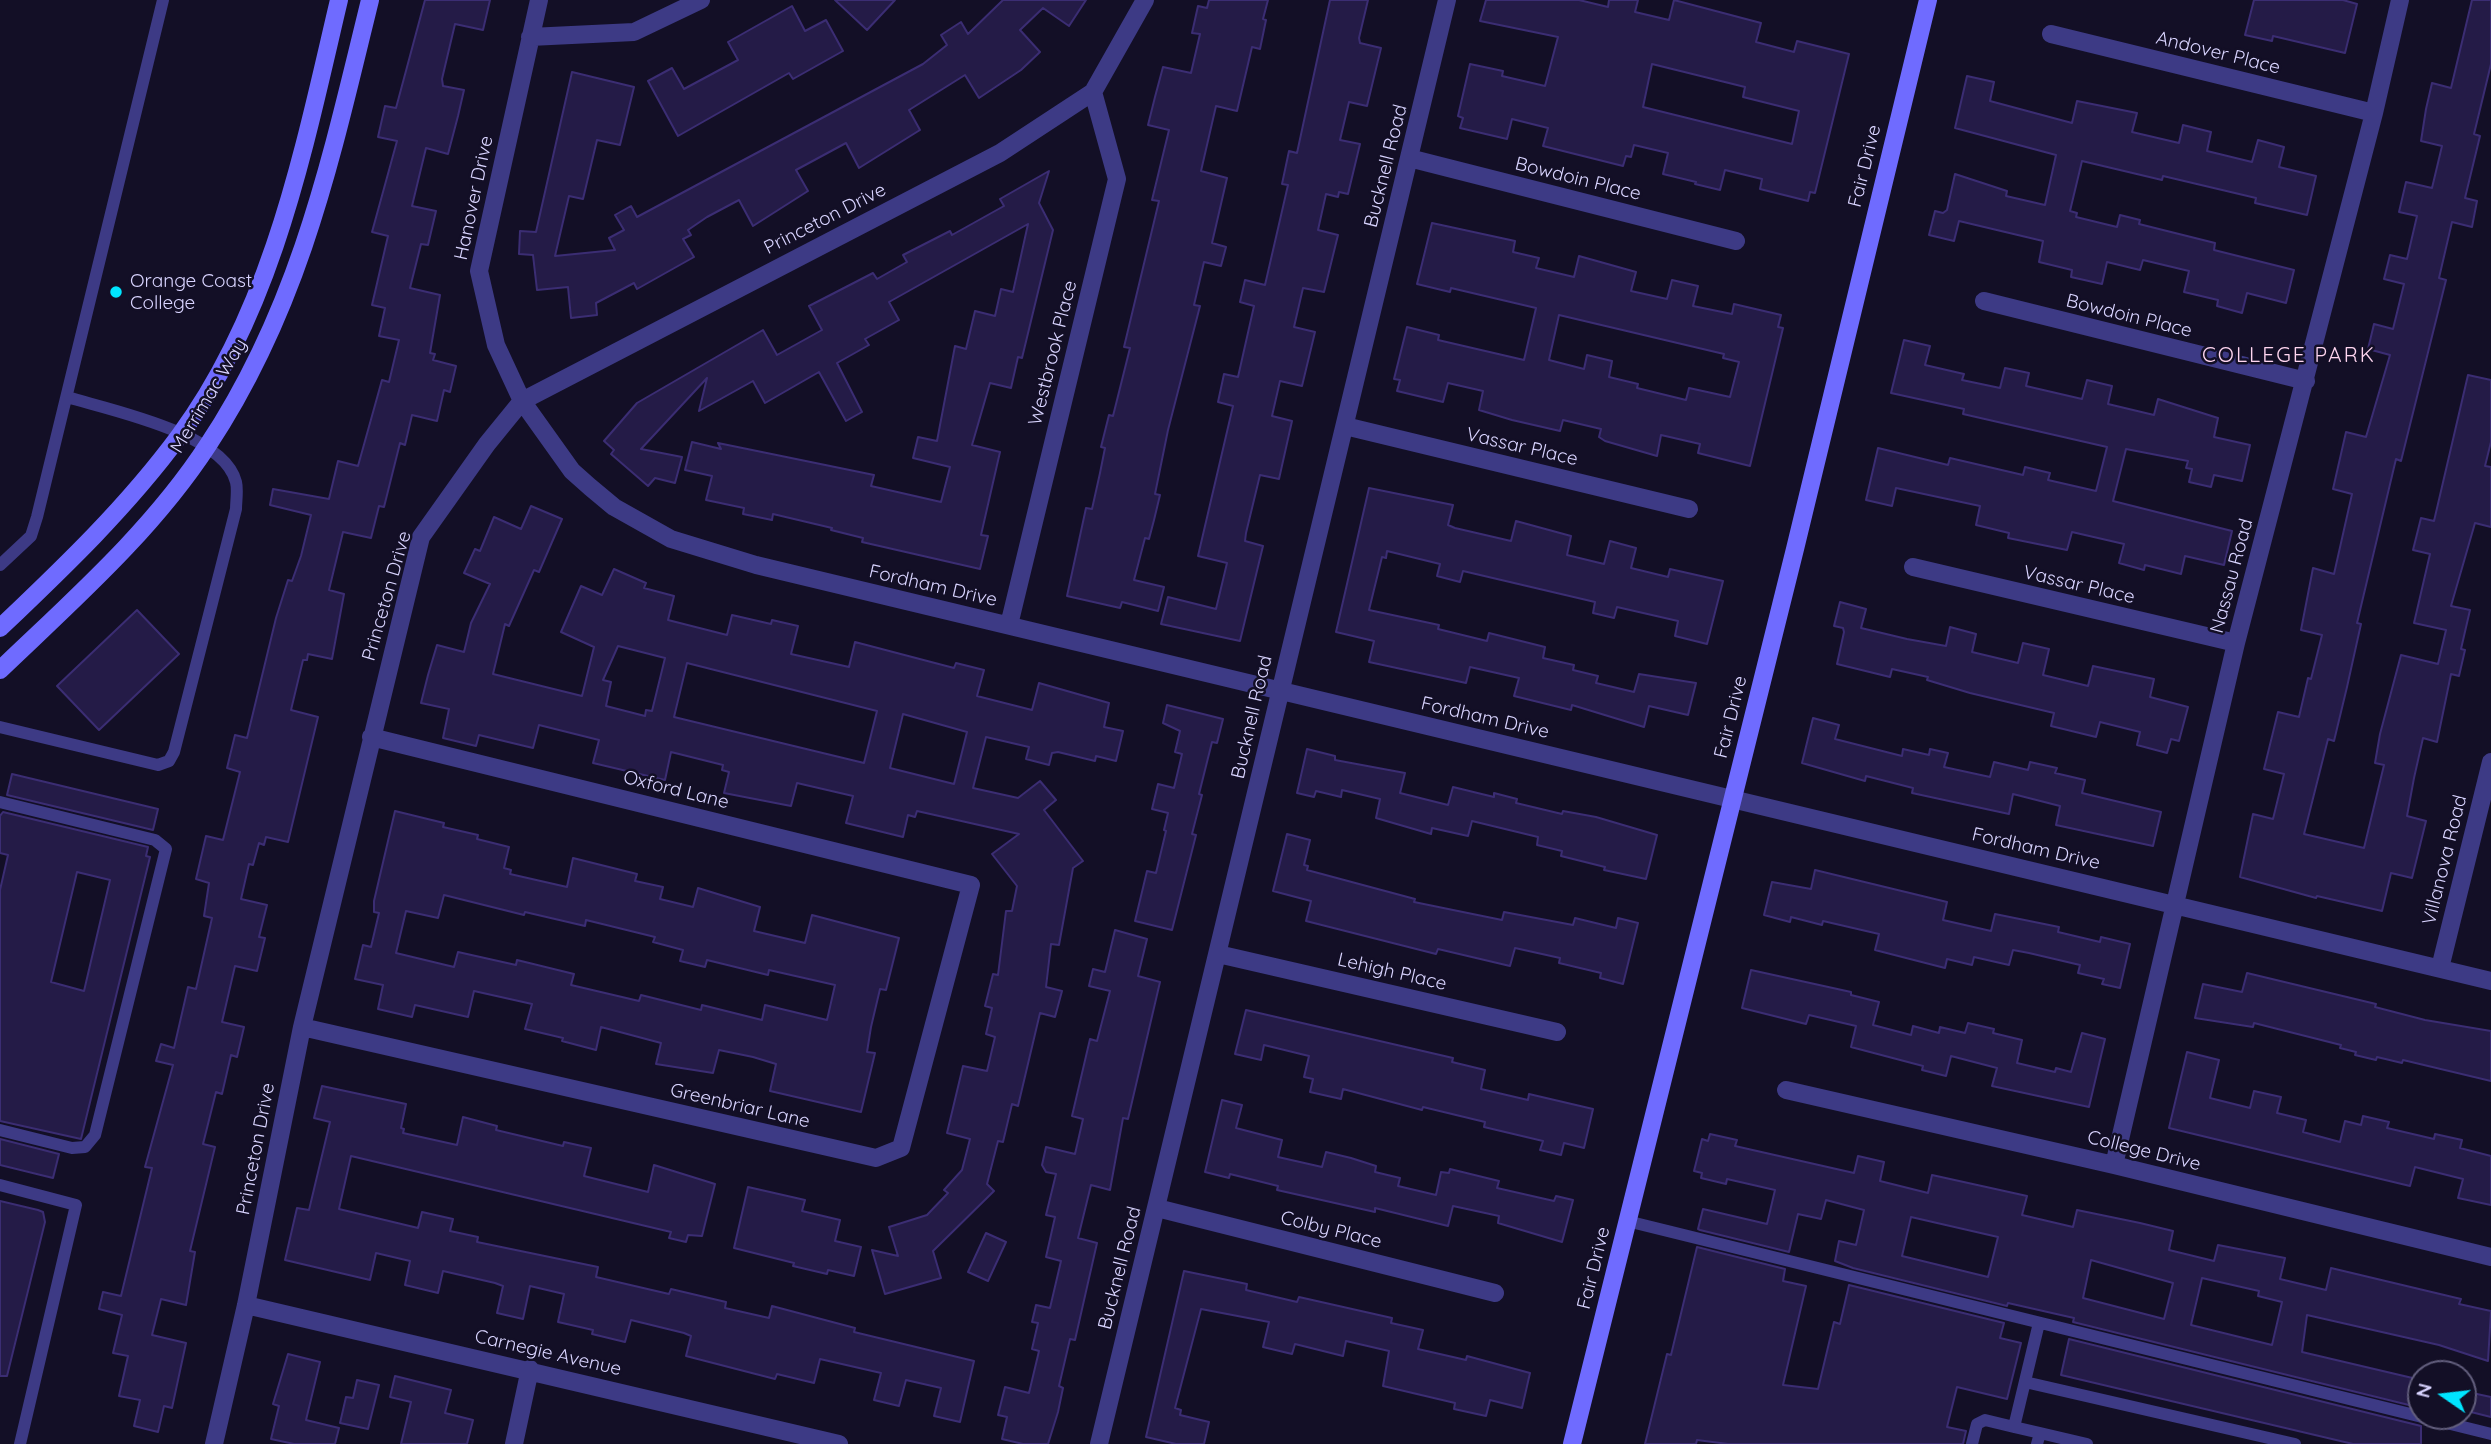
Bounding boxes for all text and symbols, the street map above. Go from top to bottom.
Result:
street label: Andover Place [2154,27,2282,79]
street label: Bucknell Road [1360,102,1412,230]
street label: Fair Drive [1844,122,1886,210]
street label: Hanover Drive [450,134,498,262]
street label: Bowdoin Place [1513,152,1643,206]
street label: Princeton Drive [760,178,890,260]
place label: Orange Coast College [130,270,252,314]
street label: Westbrook Place [1024,278,1082,428]
marker: Orange Coast College [108,284,124,300]
street label: Bowdoin Place [2064,289,2194,343]
street label: Merrimac Way [166,335,252,457]
district label: COLLEGE PARK [2204,343,2374,369]
street label: Vassar Place [1464,423,1580,471]
street label: Nassau Road [2206,516,2258,636]
street label: Princeton Drive [358,528,416,664]
street label: Fordham Drive [867,560,999,612]
street label: Vassar Place [2021,561,2137,609]
street label: Bucknell Road [1227,653,1277,781]
street label: Fair Drive [1710,673,1752,761]
street label: Fordham Drive [1419,692,1551,744]
street label: Oxford Lane [621,766,731,814]
street label: Villanova Road [2418,793,2472,927]
street label: Fordham Drive [1970,823,2102,875]
street label: Lehigh Place [1335,948,1449,996]
street label: Greenbriar Lane [668,1079,812,1133]
street label: Princeton Drive [232,1081,280,1217]
street label: College Drive [2085,1126,2203,1176]
street label: Bucknell Road [1094,1204,1146,1332]
street label: Colby Place [1278,1206,1384,1254]
street label: Fair Drive [1573,1224,1615,1312]
street label: Carnegie Avenue [473,1325,623,1381]
north arrow [2407,1360,2477,1430]
text: N [2410,1381,2437,1400]

